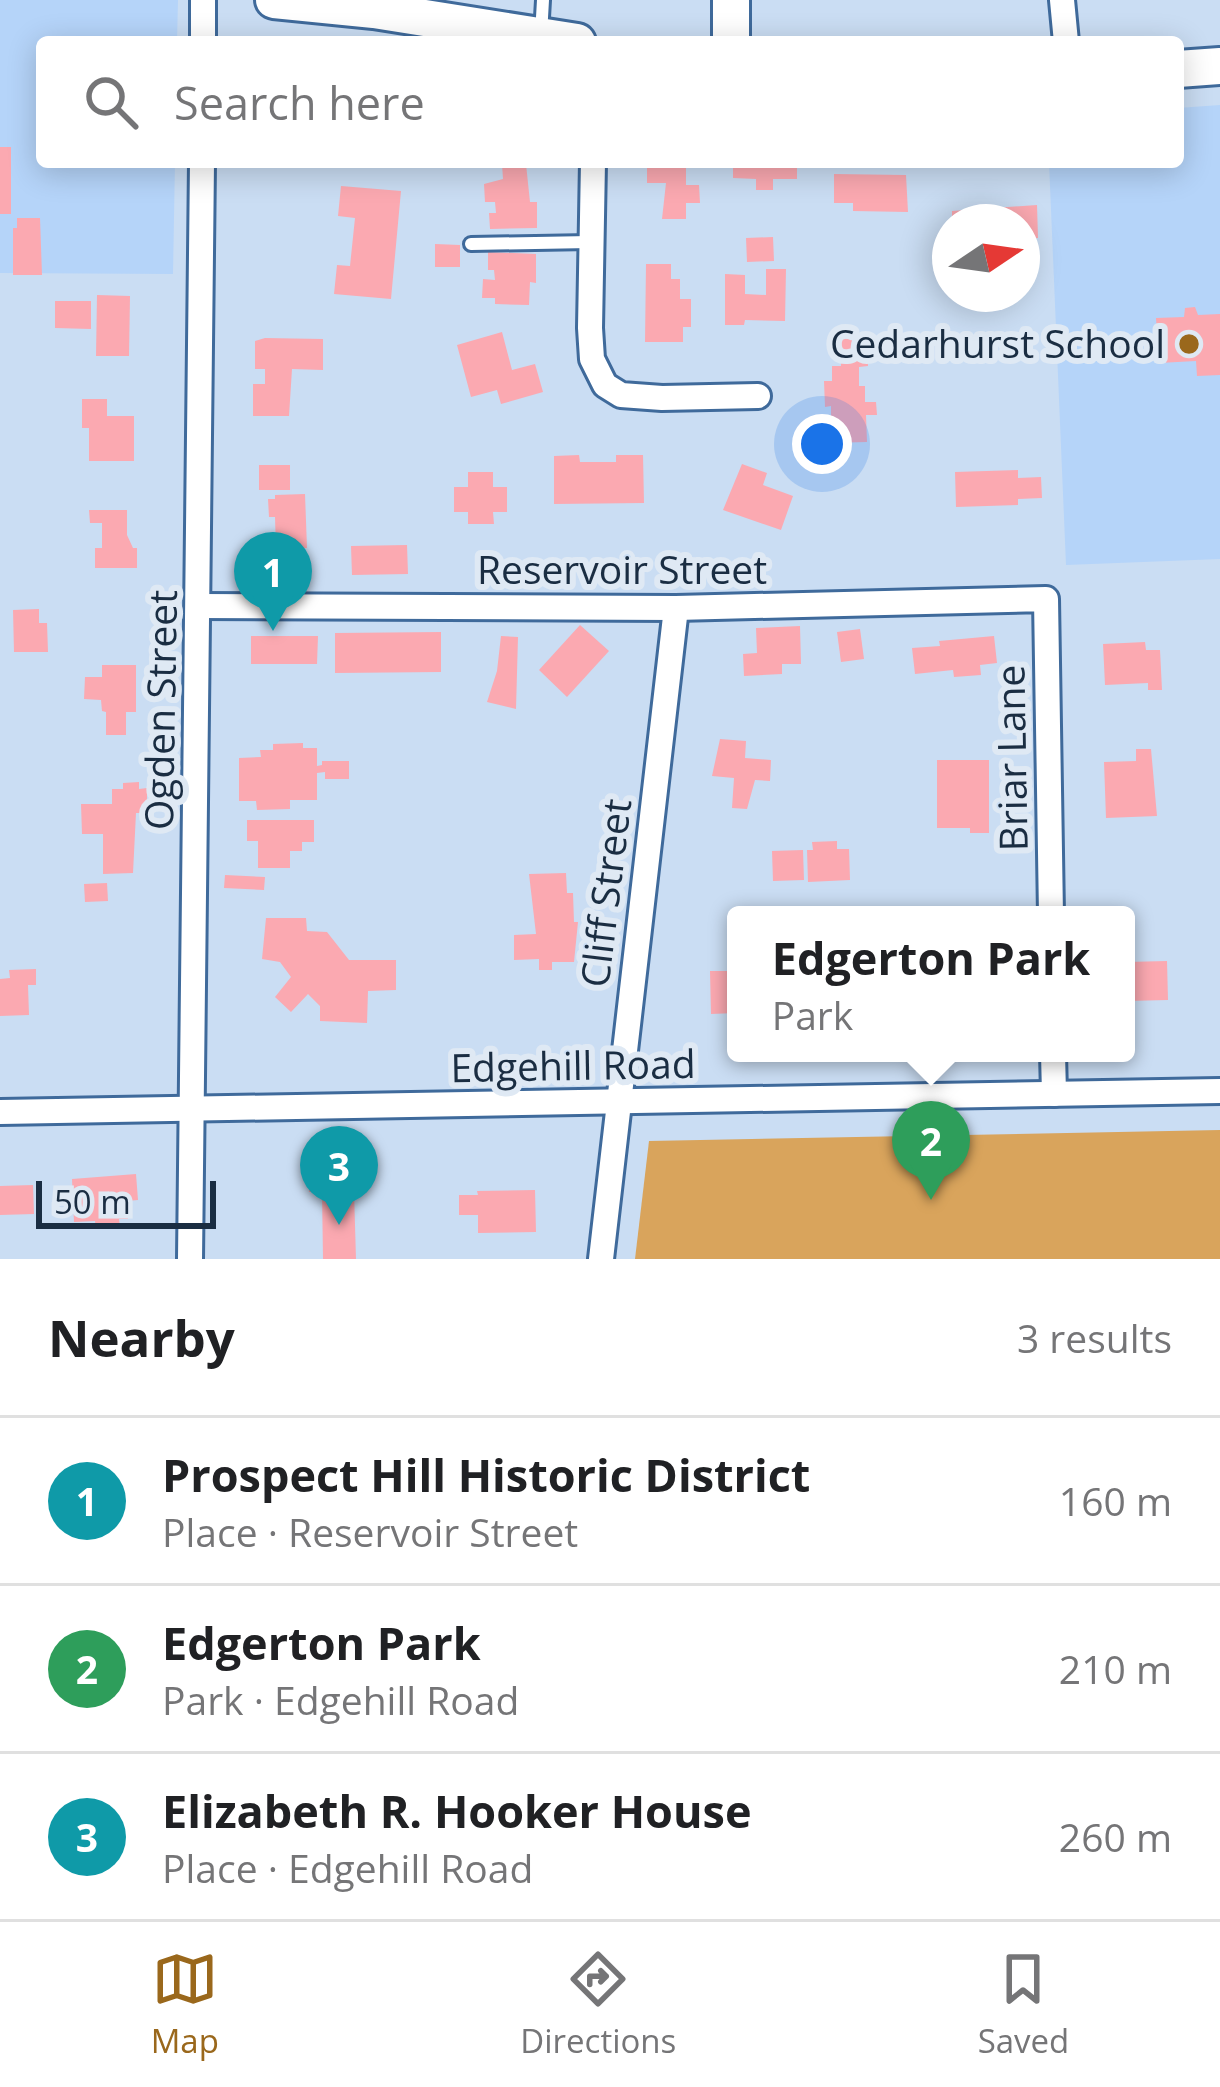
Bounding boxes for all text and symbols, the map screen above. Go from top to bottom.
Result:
search box [36,36,1184,168]
icon: search [78,69,144,135]
text: Search here [174,72,425,133]
north arrow [932,204,1040,312]
place label: Cedarhurst School [830,316,1165,369]
marker: Cedarhurst School [1176,331,1202,357]
your location [792,414,852,474]
pin: 1 [234,532,312,631]
street label: Reservoir Street [477,542,767,595]
street label: Ogden Street [131,589,188,831]
street label: Briar Lane [982,664,1039,852]
street label: Cliff Street [567,796,642,990]
popup [727,906,1135,1062]
text: Edgerton Park [772,927,1090,988]
text: Park [772,988,853,1041]
street label: Edgehill Road [450,1036,696,1093]
pin: 2 [892,1101,970,1200]
pin: 3 [300,1126,378,1225]
scale bar [36,1175,216,1228]
text: 50 m [54,1179,131,1224]
text: Nearby [48,1302,235,1372]
text: 3 results [1017,1311,1172,1364]
text: Prospect Hill Historic District [162,1444,810,1505]
text: 1 [76,1474,98,1527]
text: 160 m [1059,1474,1172,1527]
text: Place · Reservoir Street [162,1505,578,1558]
text: Edgerton Park [162,1612,481,1673]
text: 2 [76,1642,98,1695]
text: 210 m [1059,1642,1172,1695]
text: Park · Edgehill Road [162,1673,519,1726]
text: Elizabeth R. Hooker House [162,1780,751,1841]
text: 3 [76,1810,98,1863]
text: 260 m [1059,1810,1172,1863]
text: Place · Edgehill Road [162,1841,533,1894]
tab: Map [151,1946,219,2063]
tab: Directions [520,1946,676,2063]
tab: Saved [978,1946,1069,2063]

